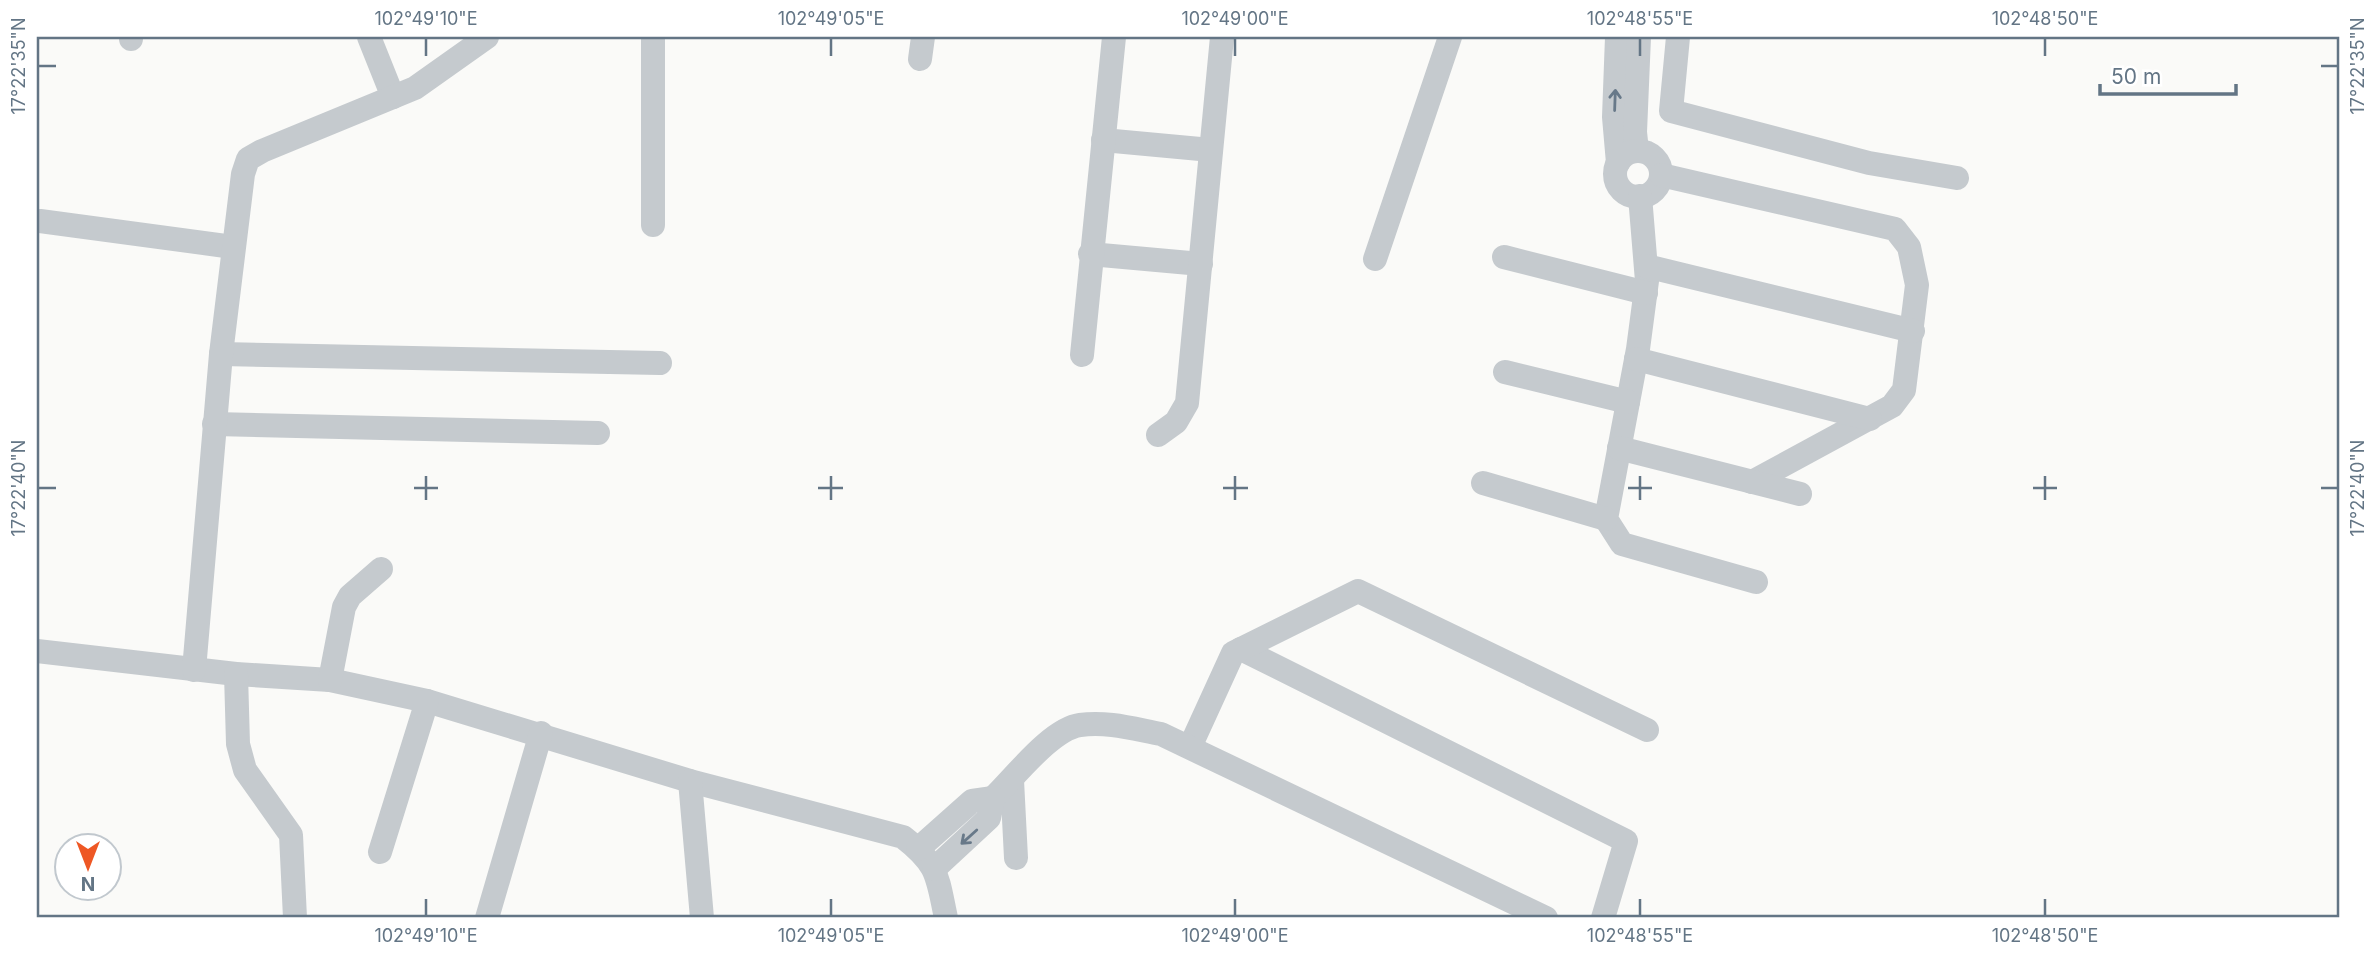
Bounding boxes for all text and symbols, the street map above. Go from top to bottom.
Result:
text: 102°49'10"E [374,8,478,29]
text: 102°49'05"E [778,8,884,29]
text: 102°49'00"E [1181,8,1289,29]
text: 102°48'55"E [1587,8,1693,29]
text: 102°48'50"E [1992,8,2098,29]
text: 17°22'35"N [8,17,29,115]
text: 17°22'35"N [2347,17,2368,115]
scale bar [2100,52,2237,96]
text: 50 m [2111,64,2161,89]
one-way arrow [1608,89,1622,112]
text: 17°22'40"N [8,440,29,536]
text: 17°22'40"N [2347,440,2368,536]
one-way arrow [960,829,978,845]
north arrow [52,832,122,902]
text: N [81,872,95,895]
text: 102°49'10"E [374,925,478,946]
text: 102°49'05"E [778,925,884,946]
text: 102°49'00"E [1181,925,1289,946]
text: 102°48'55"E [1587,925,1693,946]
text: 102°48'50"E [1992,925,2098,946]

